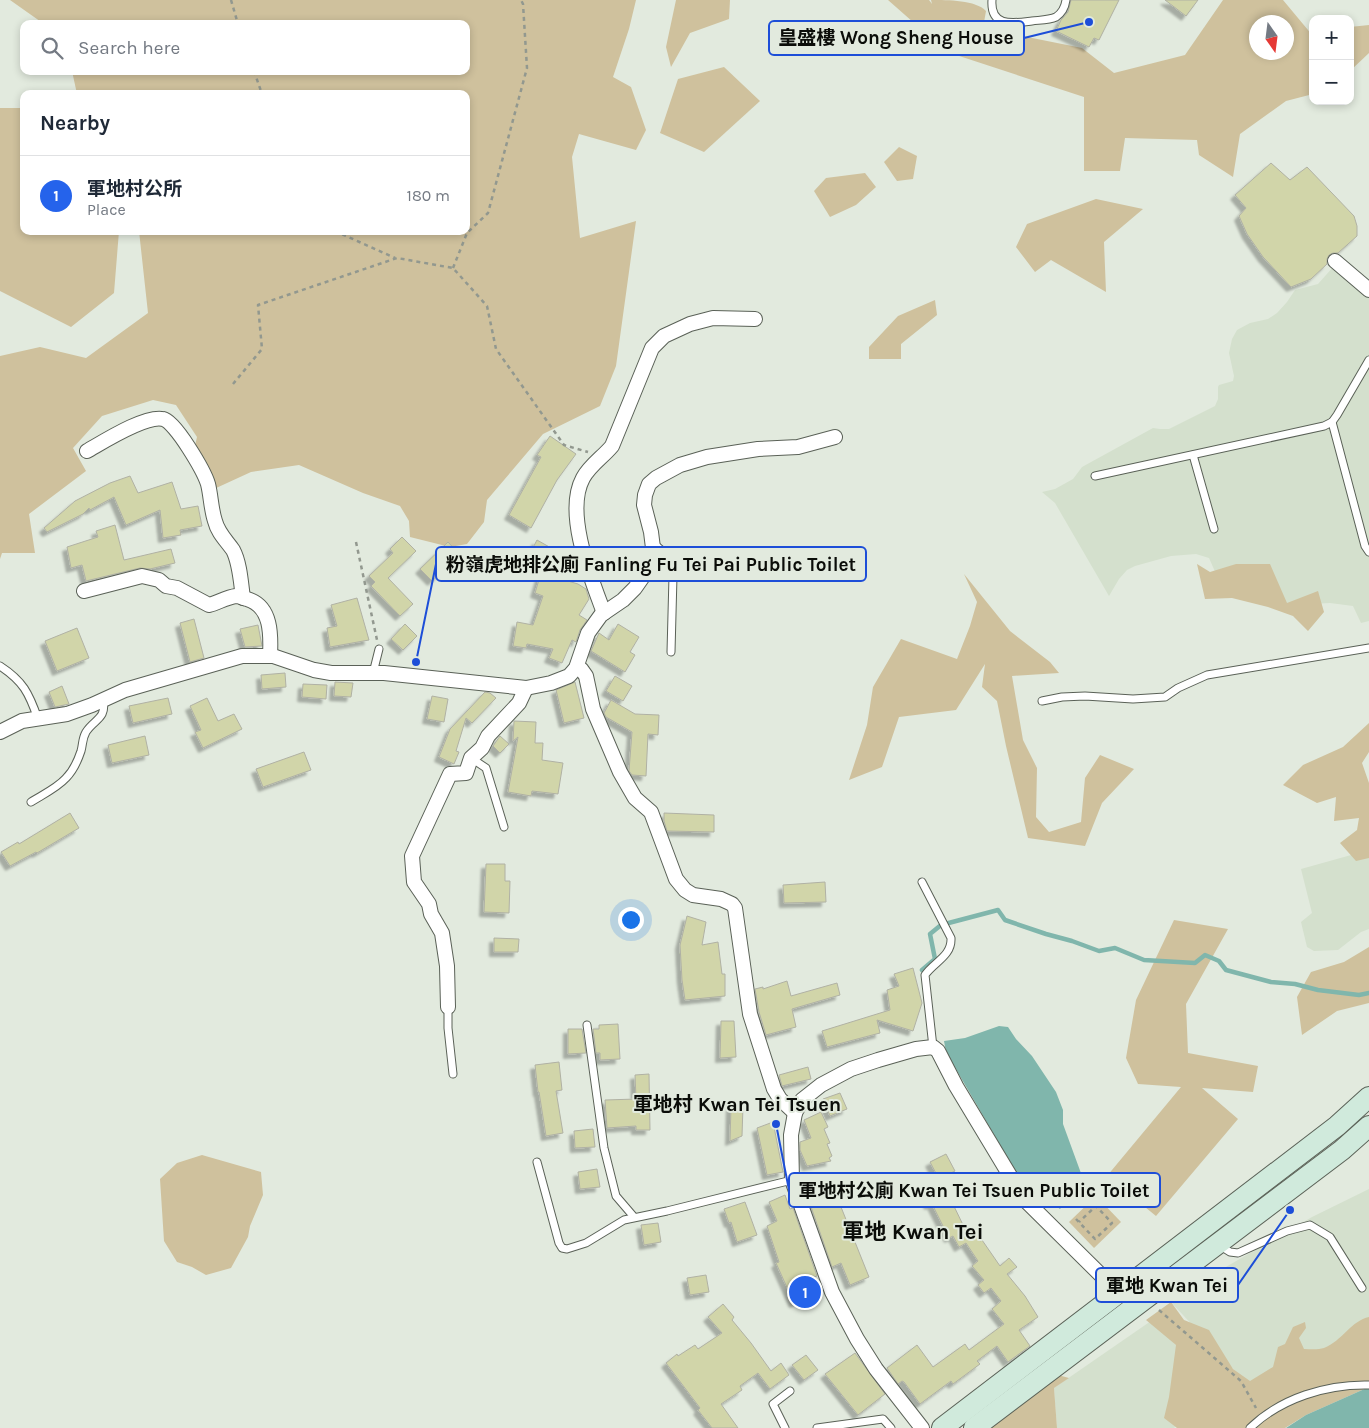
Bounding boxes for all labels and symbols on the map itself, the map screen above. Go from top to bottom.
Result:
north arrow [1249,15,1294,60]
callout: 皇盛樓 Wong Sheng House [769,21,1024,55]
text: 皇盛樓 Wong Sheng House [778,27,1014,49]
callout: 粉嶺虎地排公廁 Fanling Fu Tei Pai Public Toilet [436,547,866,581]
text: 粉嶺虎地排公廁 Fanling Fu Tei Pai Public Toilet [446,554,856,576]
your location [618,907,644,933]
district label: 軍地村 Kwan Tei Tsuen [633,1093,841,1116]
callout: 軍地村公廁 Kwan Tei Tsuen Public Toilet [789,1173,1160,1207]
text: 軍地村公廁 Kwan Tei Tsuen Public Toilet [798,1180,1150,1202]
district label: 軍地 Kwan Tei [842,1219,984,1245]
callout: 軍地 Kwan Tei [1096,1268,1238,1302]
pin: 1 [789,1273,821,1311]
text: 軍地 Kwan Tei [1106,1275,1228,1297]

